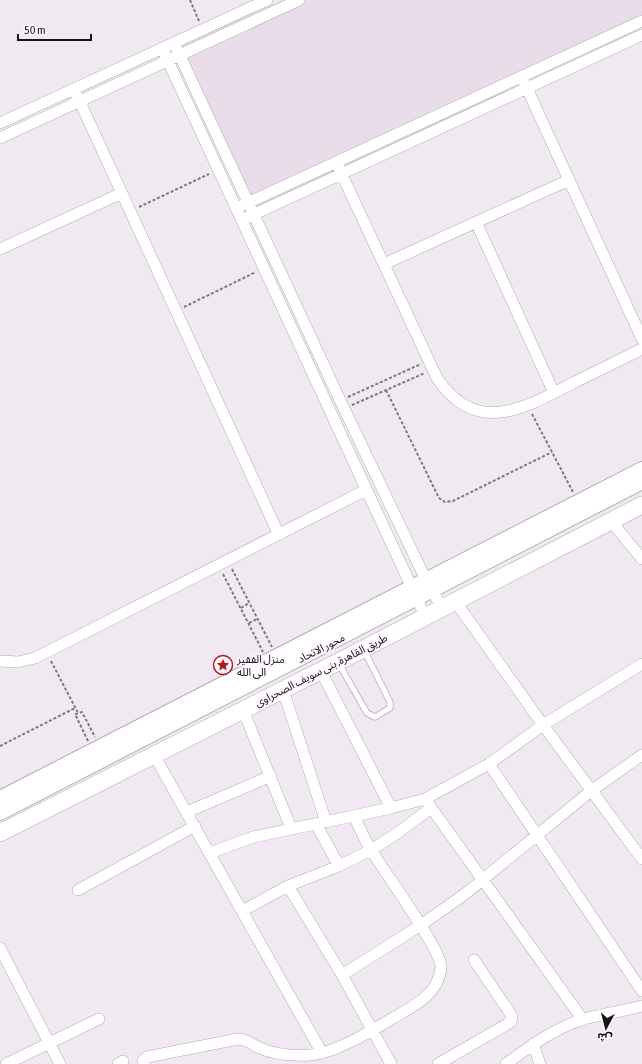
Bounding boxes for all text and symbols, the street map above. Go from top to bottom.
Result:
scale bar [18,16,91,42]
text: 50 m [24,23,46,37]
street label: طريق القاهرة, بنى سويف الصحراوى [253,631,390,710]
street label: محور الاتحاد [295,631,347,666]
place label: منزل الفقير الى الله [236,653,285,679]
place icon: منزل الفقير الى الله [212,654,234,676]
north arrow [586,1008,626,1048]
text: ش [597,1030,613,1045]

